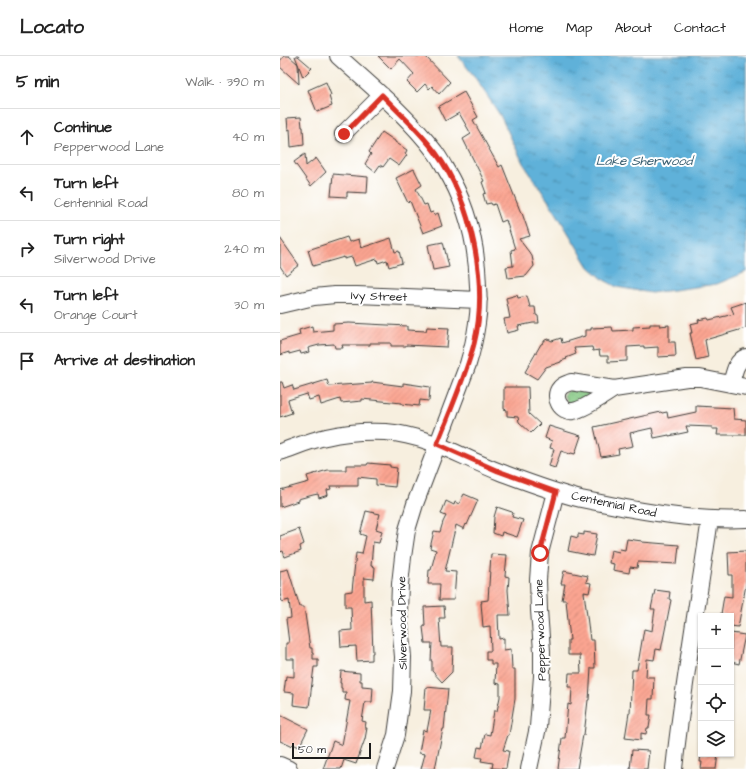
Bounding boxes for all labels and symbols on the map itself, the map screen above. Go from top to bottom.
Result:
route end [335,125,353,143]
water label: Lake Sherwood [596,152,695,170]
street label: Ivy Street [350,287,408,307]
street label: Centennial Road [570,487,658,522]
route start [531,544,549,562]
street label: Silverwood Drive [393,575,412,670]
street label: Pepperwood Lane [530,578,551,681]
scale bar [292,741,371,760]

